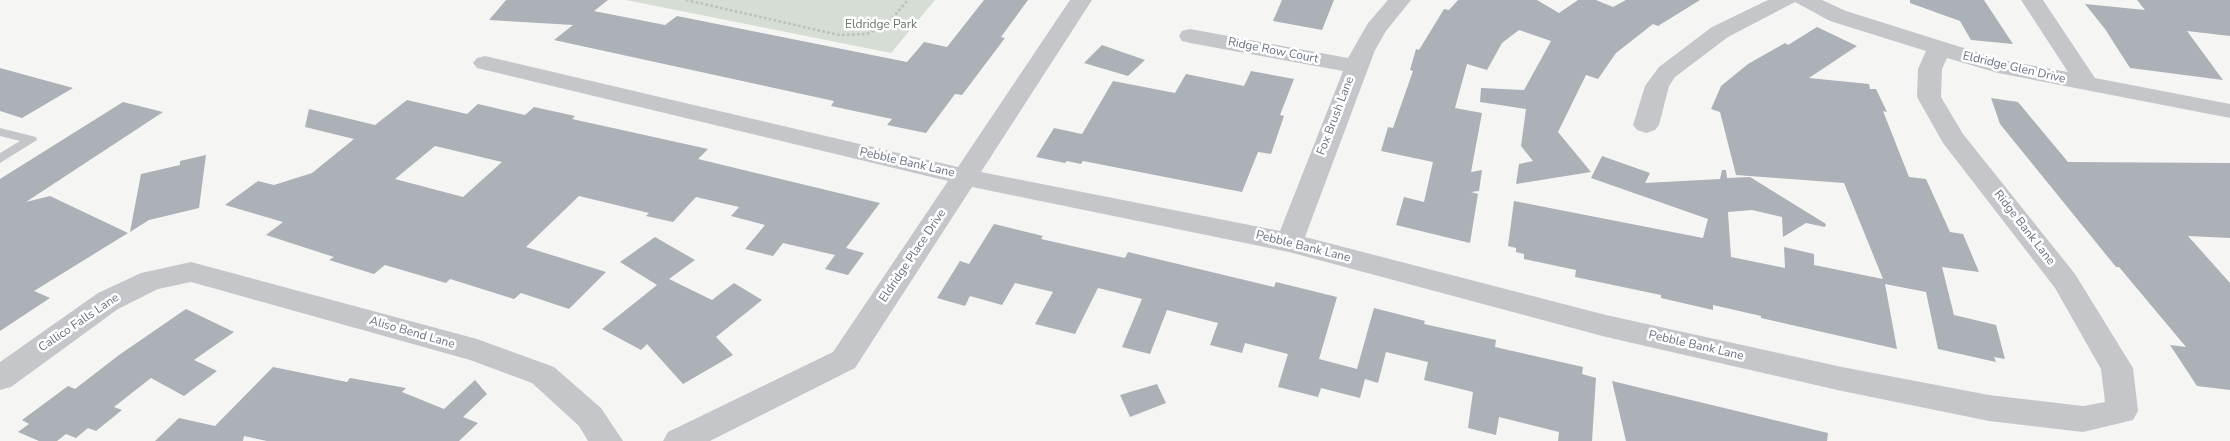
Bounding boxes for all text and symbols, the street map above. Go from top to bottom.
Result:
park label: Eldridge Park [845,18,917,32]
street label: Ridge Row Court [1227,35,1319,67]
street label: Eldridge Glen Drive [1961,49,2067,87]
street label: Fox Brush Lane [1314,75,1358,157]
street label: Pebble Bank Lane [858,145,956,181]
street label: Ridge Bank Lane [1990,188,2058,268]
street label: Eldridge Place Drive [877,207,949,305]
street label: Pebble Bank Lane [1254,228,1352,266]
street label: Callico Falls Lane [36,291,122,355]
street label: Aliso Bend Lane [368,314,456,352]
street label: Pebble Bank Lane [1647,328,1745,364]

